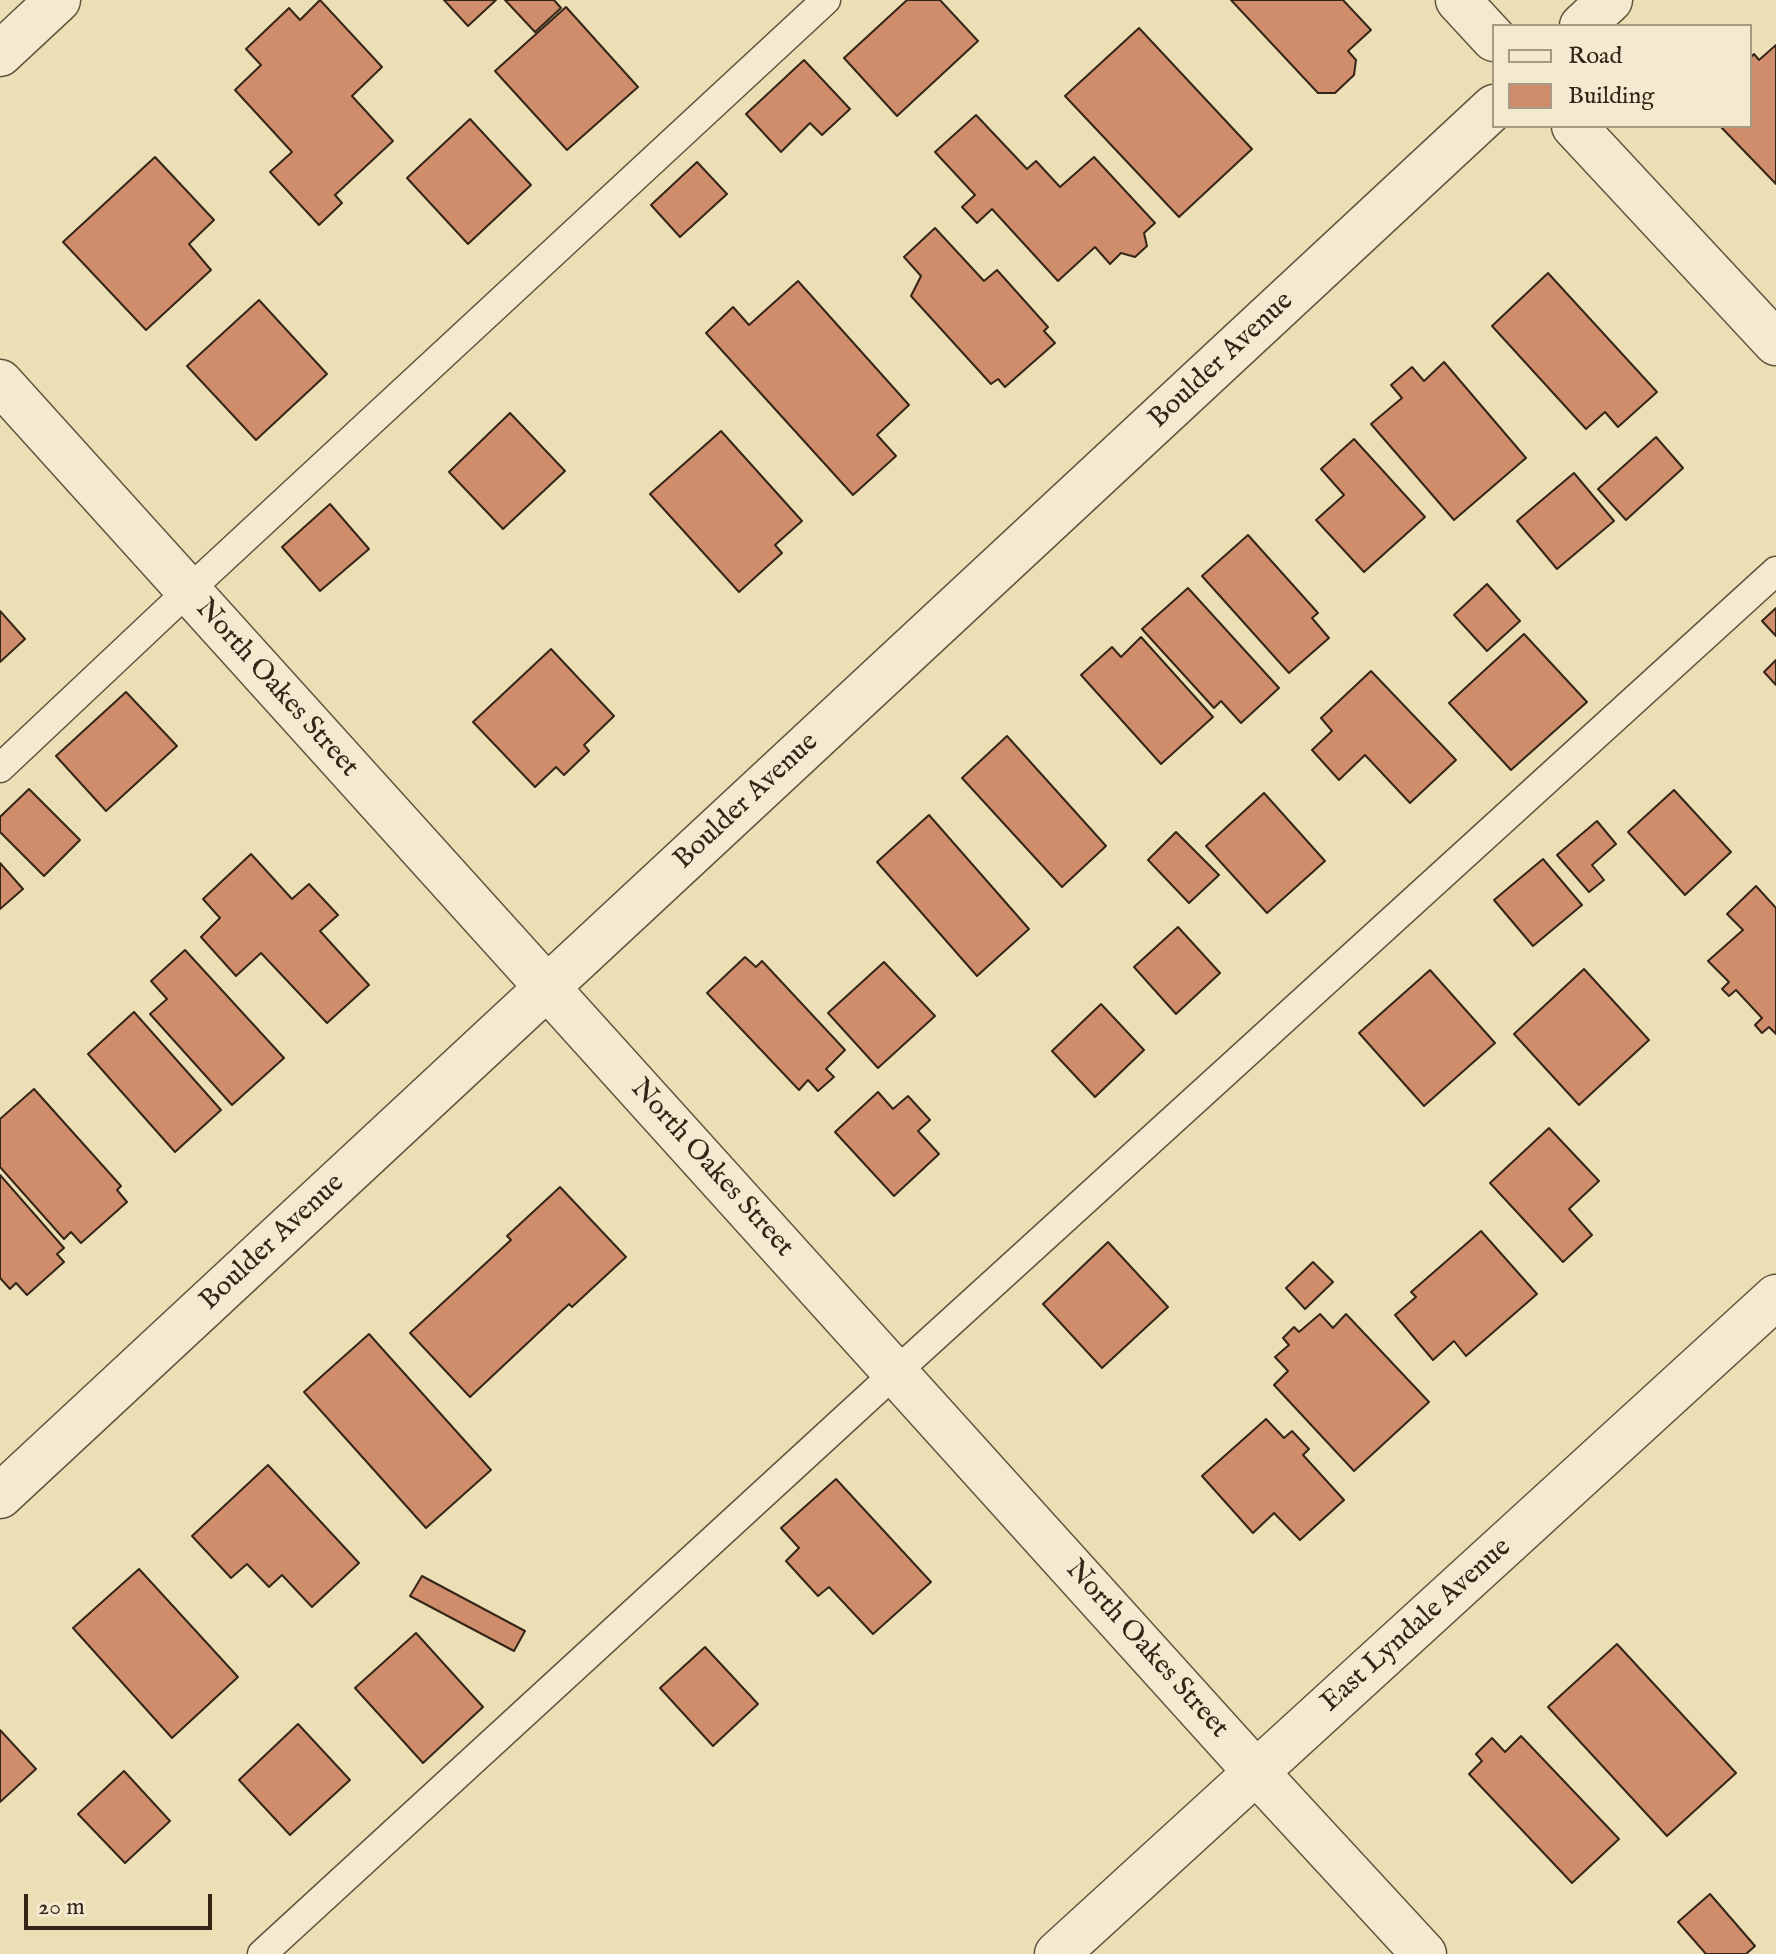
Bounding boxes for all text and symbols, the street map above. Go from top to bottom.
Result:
legend [1492,24,1752,128]
text: Road [1568,41,1622,72]
text: Building [1568,81,1654,112]
street label: Boulder Avenue [1143,286,1301,436]
street label: North Oakes Street [187,593,365,785]
street label: Boulder Avenue [668,727,826,877]
street label: North Oakes Street [622,1073,800,1265]
street label: Boulder Avenue [194,1168,352,1318]
street label: East Lyndale Avenue [1315,1532,1519,1720]
street label: North Oakes Street [1057,1554,1235,1746]
scale bar [28,1878,216,1928]
text: 20 m [38,1892,85,1923]

